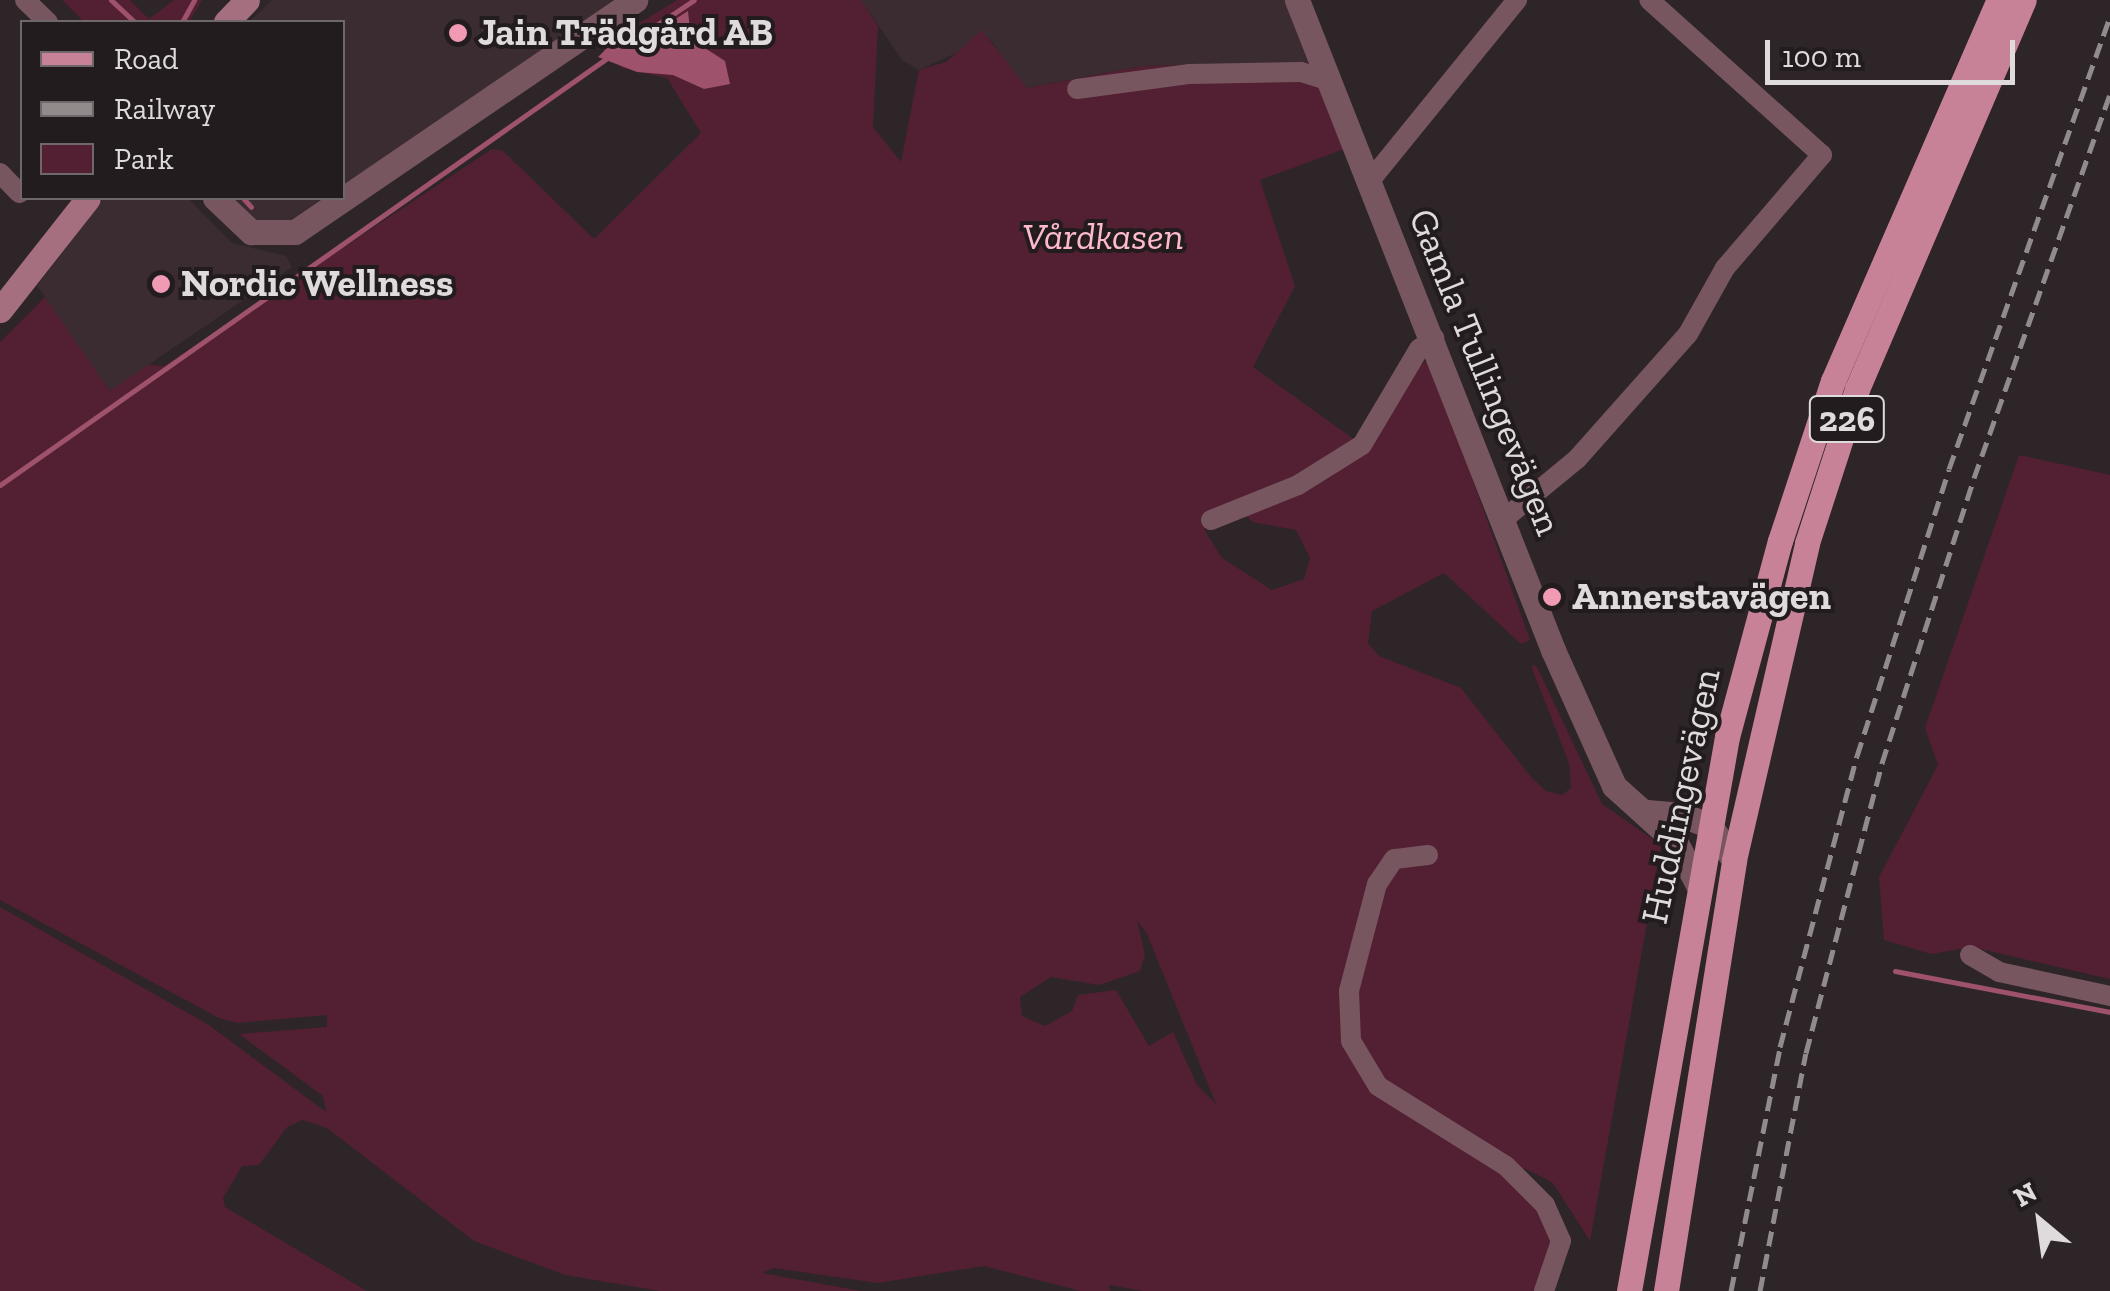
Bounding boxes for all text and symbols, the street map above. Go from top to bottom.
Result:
place label: Jain Trädgård AB [478,10,774,56]
legend [20,20,345,200]
scale bar [1770,20,2020,82]
marker: Jain Trädgård AB [447,22,469,44]
text: 100 m [1782,39,1861,75]
text: Road [114,41,179,77]
text: Railway [114,91,215,127]
text: Park [114,141,174,177]
street label: Gamla Tullingevägen [1399,202,1571,542]
park label: Vårdkasen [1022,214,1184,260]
place label: Nordic Wellness [181,261,455,307]
marker: Nordic Wellness [150,273,172,295]
road number: 226 [1807,389,1887,449]
place label: Annerstavägen [1572,574,1831,620]
marker: Annerstavägen [1541,586,1563,608]
street label: Huddingevägen [1632,664,1730,928]
north arrow [1990,1171,2090,1271]
text: N [2008,1175,2043,1214]

